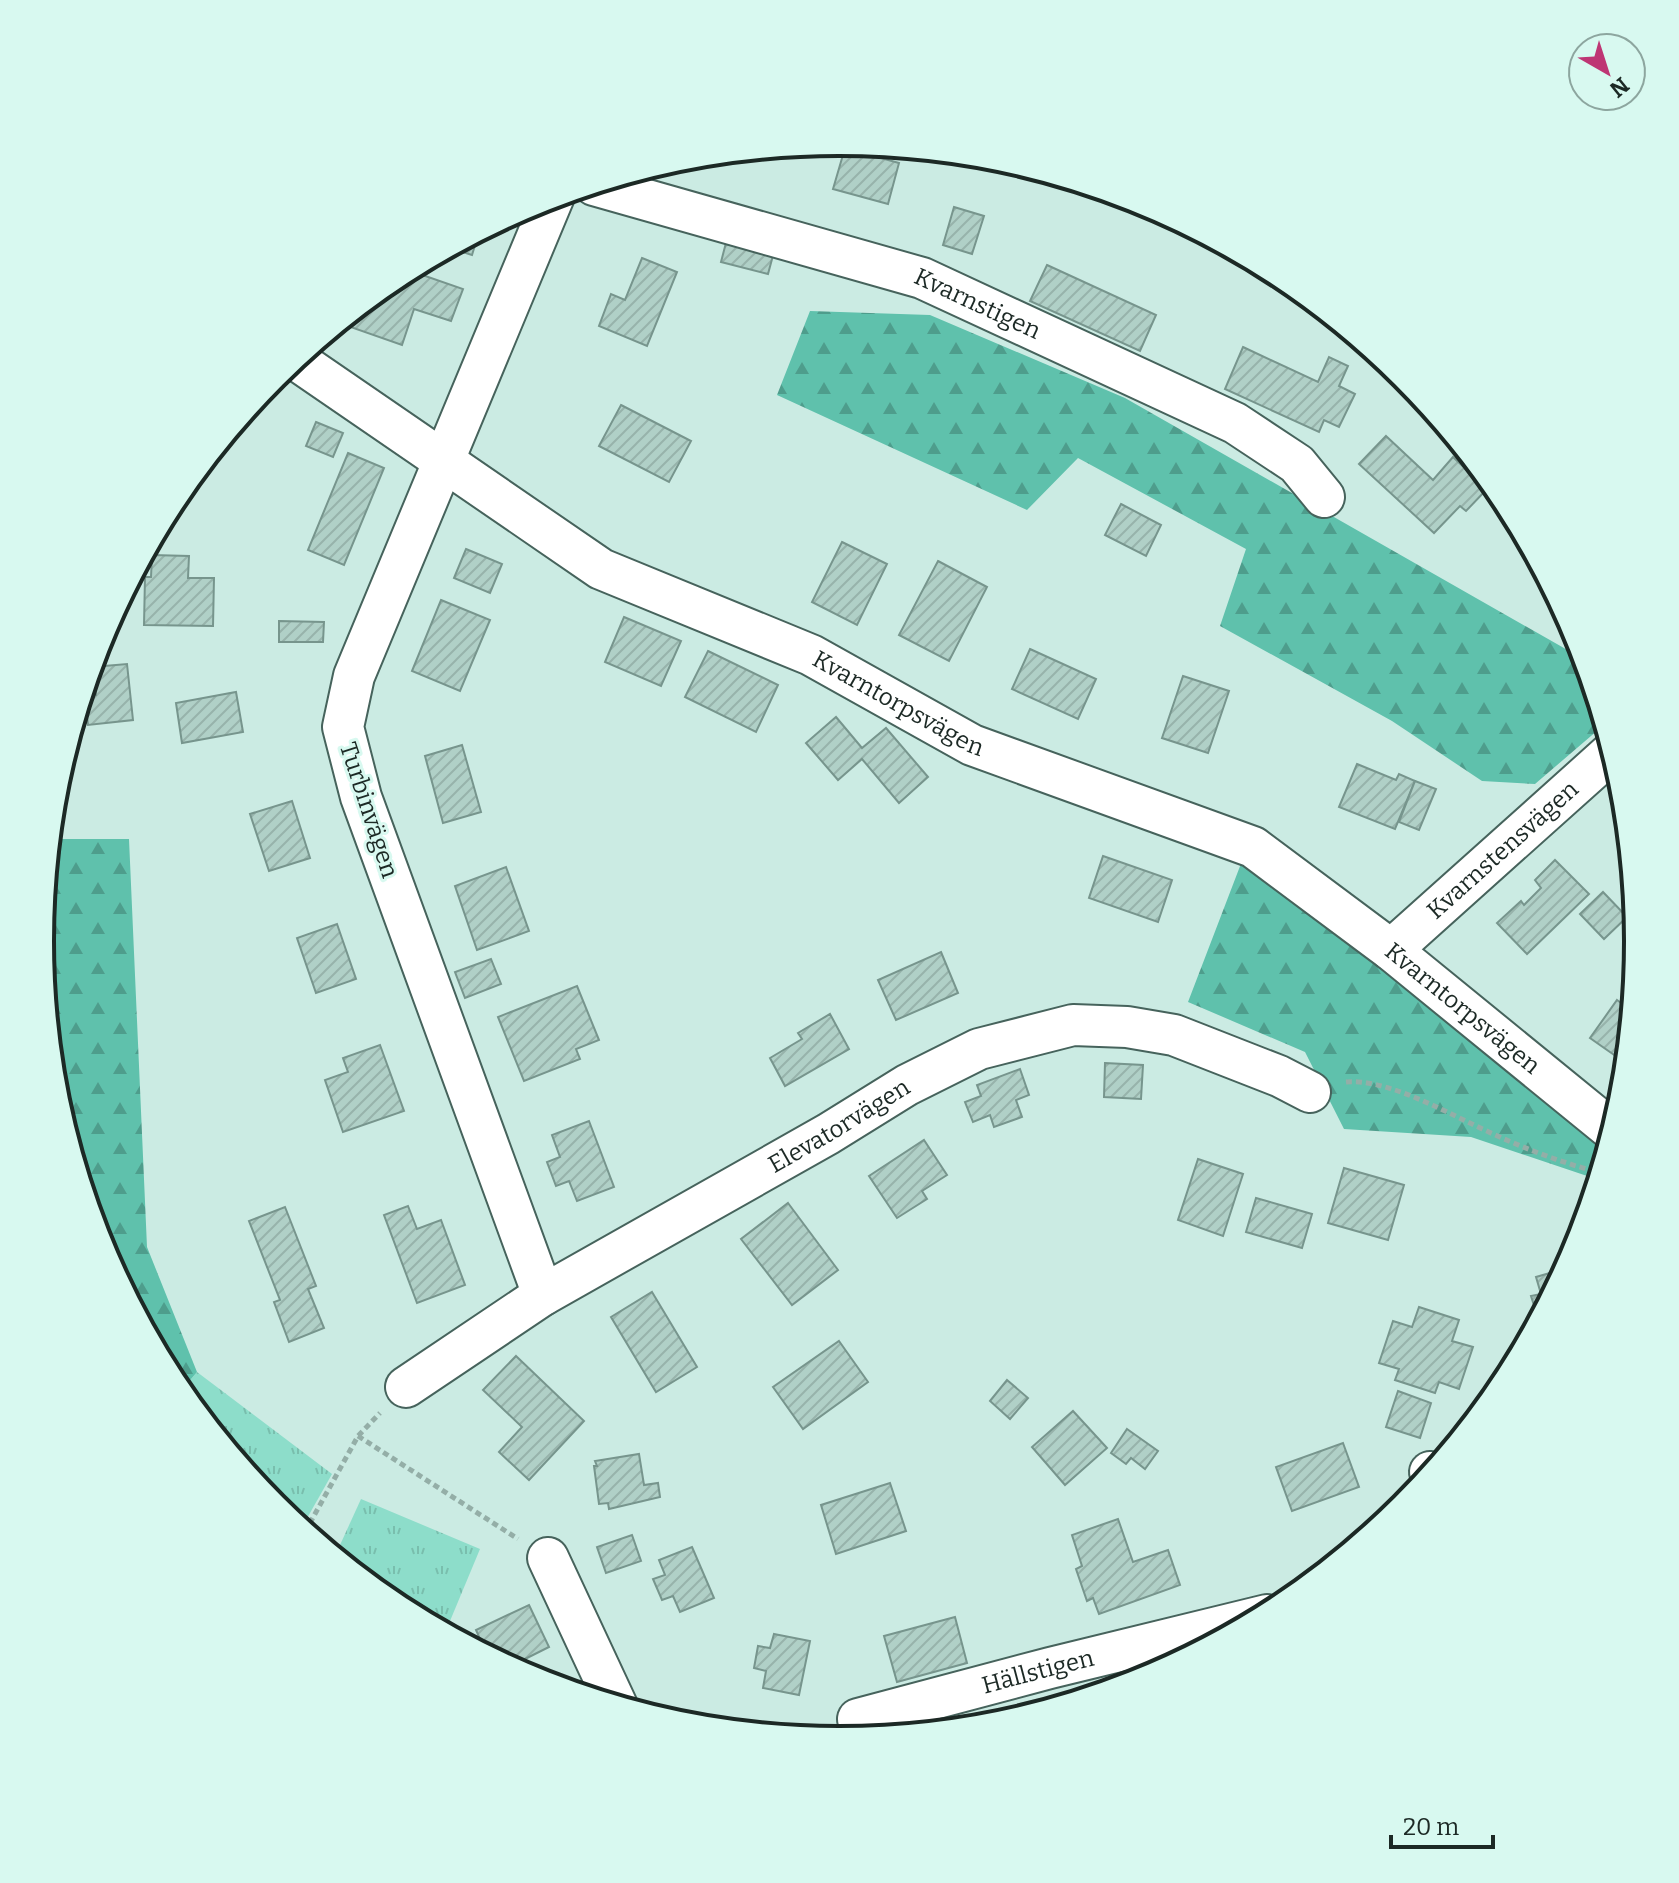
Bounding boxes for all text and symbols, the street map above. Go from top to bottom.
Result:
north arrow [1567,32,1647,112]
text: N [1604,71,1634,103]
street label: Kvarnstigen [910,262,1045,345]
street label: Kvarntorpsvägen [808,645,987,762]
street label: Turbinvägen [334,739,404,881]
street label: Kvarnstensvägen [1421,775,1584,925]
street label: Kvarntorpsvägen [1379,937,1546,1080]
street label: Elevatorvägen [764,1073,915,1179]
street label: Hällstigen [979,1644,1097,1699]
scale bar [1391,1799,1493,1849]
text: 20 m [1403,1813,1459,1841]

